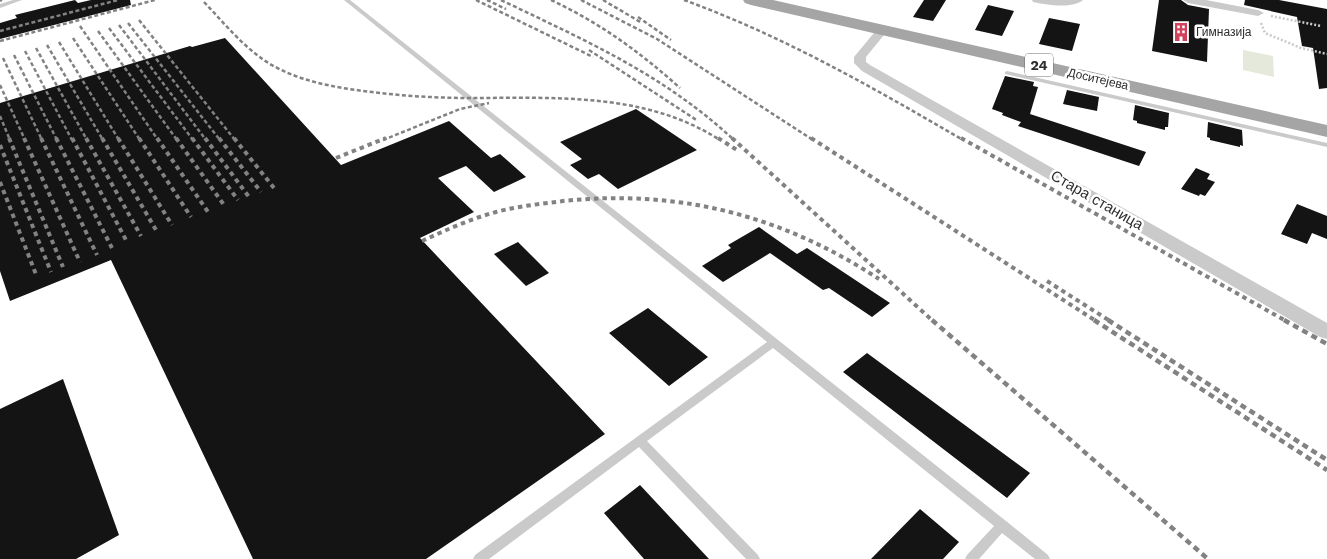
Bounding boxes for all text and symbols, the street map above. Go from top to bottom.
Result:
building icon: Гимназија [1170,21,1192,43]
place label: Гимназија [1196,25,1252,39]
road number: 24 [1025,54,1053,76]
street label: Доситејева [1066,65,1130,93]
street label: Стара станица [1048,166,1147,234]

